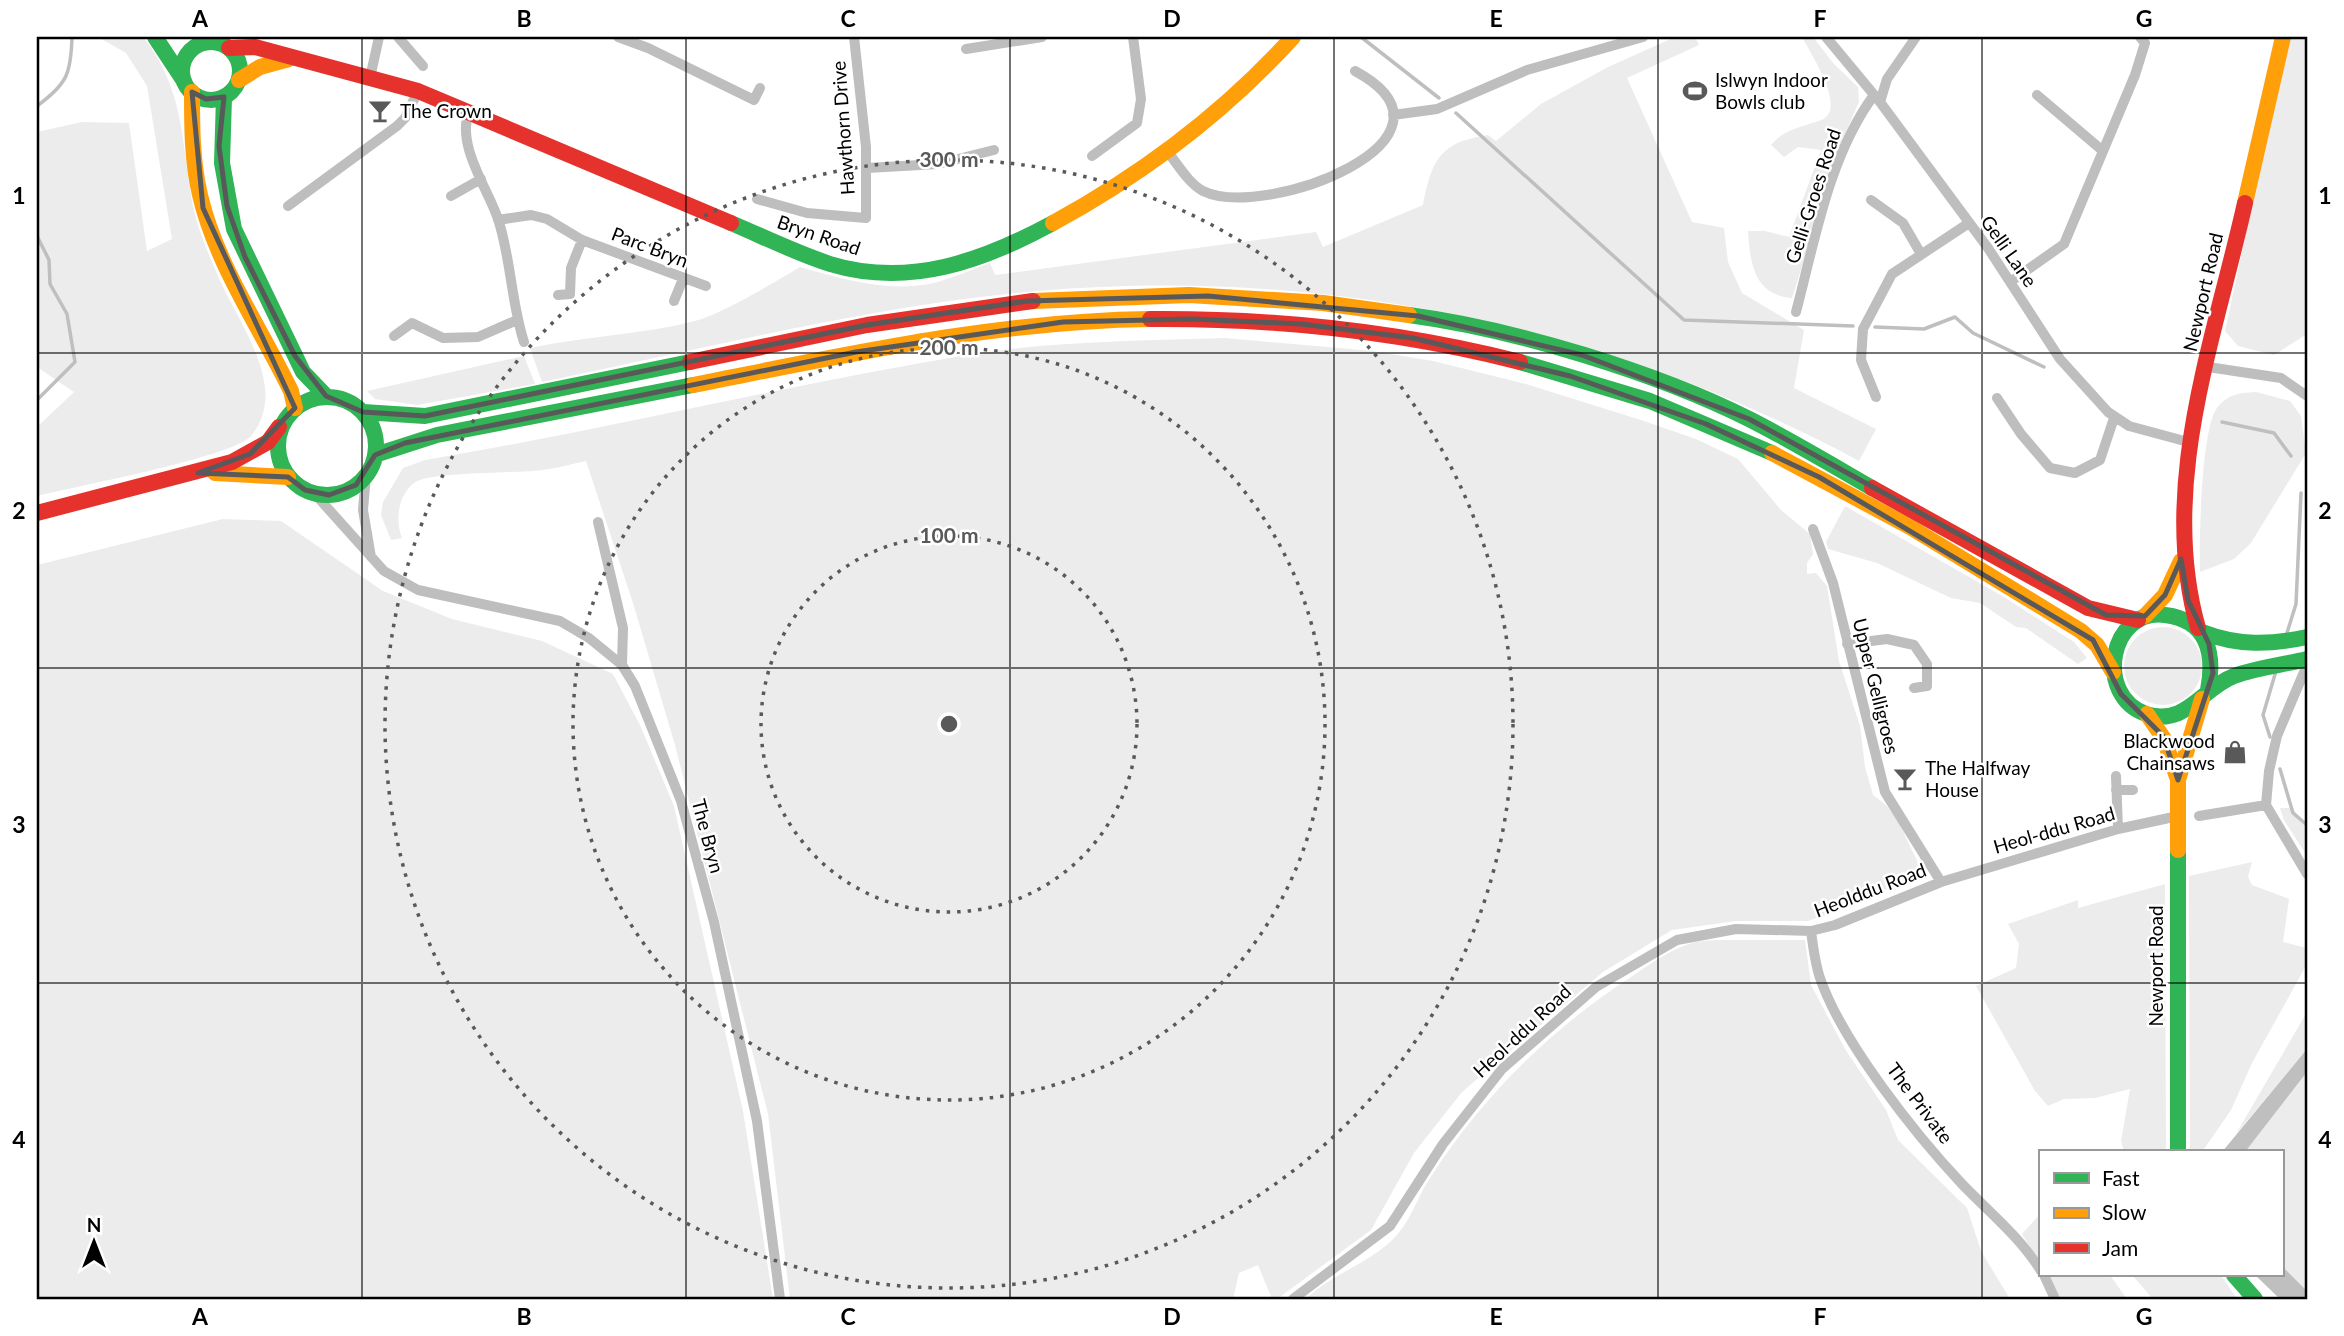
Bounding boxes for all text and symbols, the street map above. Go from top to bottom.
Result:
text: A [191,4,209,32]
text: B [516,4,532,32]
text: C [840,4,856,32]
text: D [1163,4,1181,32]
text: E [1489,4,1503,32]
text: F [1813,4,1827,32]
text: G [2136,4,2152,32]
street label: Hawthorn Drive [826,60,859,196]
place label: Islwyn Indoor Bowls club [1715,68,1828,113]
sports icon: Islwyn Indoor Bowls club [1681,77,1709,105]
bar icon: The Crown [366,97,394,125]
place label: The Crown [400,99,492,122]
street label: Gelli-Groes Road [1780,125,1845,266]
text: 300 m [919,146,979,171]
text: 1 [12,181,26,209]
text: 1 [2318,181,2332,209]
street label: Bryn Road [775,210,864,259]
street label: Gelli Lane [1976,211,2042,291]
street label: Parc Bryn [609,221,692,272]
street label: Newport Road [2178,230,2227,354]
text: 200 m [919,334,979,359]
text: 2 [12,496,26,524]
text: 2 [2318,496,2332,524]
text: 100 m [919,522,979,547]
street label: Upper Gelligroes [1848,616,1904,756]
centre of rings [937,712,961,736]
place label: Blackwood Chainsaws [2123,729,2215,774]
shop icon: Blackwood Chainsaws [2221,738,2249,766]
place label: The Halfway House [1925,756,2030,801]
bar icon: The Halfway House [1891,765,1919,793]
street label: The Bryn [688,796,729,876]
street label: Heol-ddu Road [1990,801,2117,858]
text: 3 [12,810,26,838]
text: 3 [2318,810,2332,838]
street label: Heolddu Road [1810,858,1929,921]
street label: Newport Road [2144,905,2167,1027]
street label: Heol-ddu Road [1468,979,1575,1082]
street label: The Private [1883,1058,1958,1148]
text: 4 [12,1125,26,1153]
text: 4 [2318,1125,2332,1153]
legend [2039,1150,2284,1276]
text: Fast [2102,1165,2140,1190]
text: Slow [2102,1199,2147,1224]
north arrow [60,1206,130,1276]
text: N [87,1213,101,1236]
text: Jam [2102,1235,2138,1260]
text: A [191,1302,209,1330]
text: B [516,1302,532,1330]
text: C [840,1302,856,1330]
text: D [1163,1302,1181,1330]
text: E [1489,1302,1503,1330]
text: F [1813,1302,1827,1330]
text: G [2136,1302,2152,1330]

